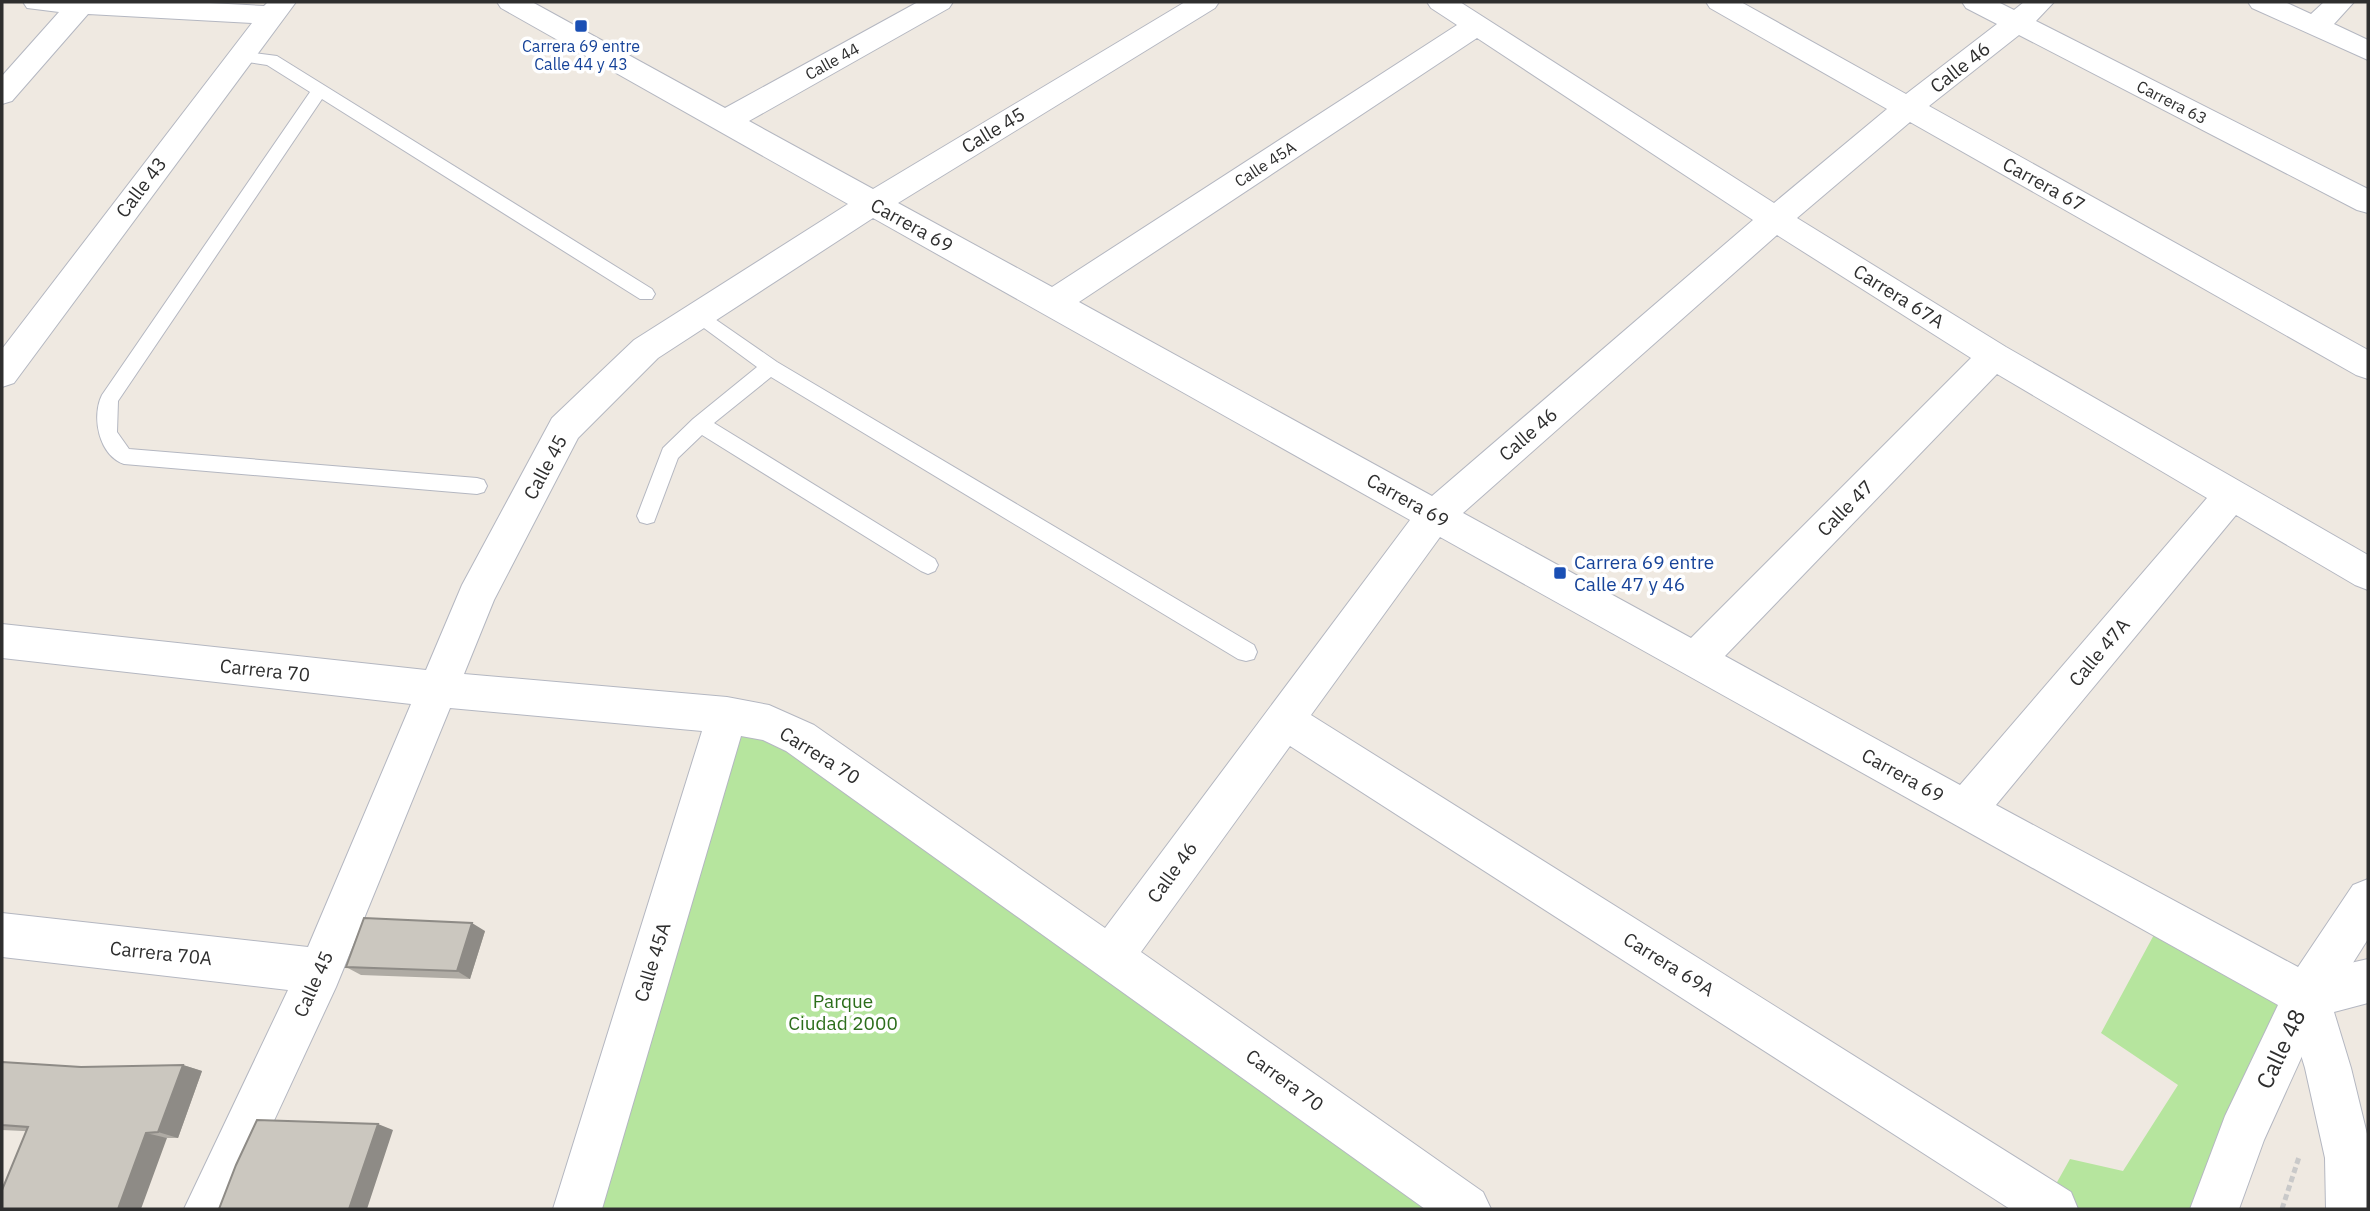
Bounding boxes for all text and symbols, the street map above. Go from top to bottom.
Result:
marker: Carrera 69 entre Calle 44 y 43 [573,18,589,34]
place label: Carrera 69 entre Calle 44 y 43 [522,36,640,74]
street label: Calle 46 [1925,36,1995,98]
street label: Calle 44 [801,38,863,84]
street label: Carrera 63 [2133,76,2211,128]
street label: Calle 45 [957,102,1029,158]
street label: Calle 45A [1231,137,1299,191]
street label: Calle 43 [110,152,172,222]
street label: Carrera 67 [1999,152,2089,216]
street label: Carrera 69 [867,193,957,257]
street label: Carrera 67A [1849,259,1949,333]
street label: Calle 46 [1494,402,1562,466]
street label: Calle 45 [518,431,572,503]
street label: Carrera 69 [1363,468,1453,532]
street label: Calle 47 [1812,475,1878,541]
place label: Carrera 69 entre Calle 47 y 46 [1574,550,1714,596]
marker: Carrera 69 entre Calle 47 y 46 [1552,565,1568,581]
street label: Calle 47A [2063,613,2135,691]
street label: Carrera 70 [219,653,311,687]
street label: Carrera 70 [775,721,865,789]
street label: Carrera 69 [1858,743,1948,807]
street label: Calle 46 [1142,837,1202,907]
street label: Calle 45A [629,919,675,1005]
street label: Carrera 69A [1619,927,1719,1001]
street label: Carrera 70A [109,936,213,970]
street label: Calle 45 [288,947,338,1021]
park label: Parque Ciudad 2000 [788,989,898,1035]
street label: Calle 48 [2249,1004,2312,1093]
street label: Carrera 70 [1241,1044,1329,1116]

